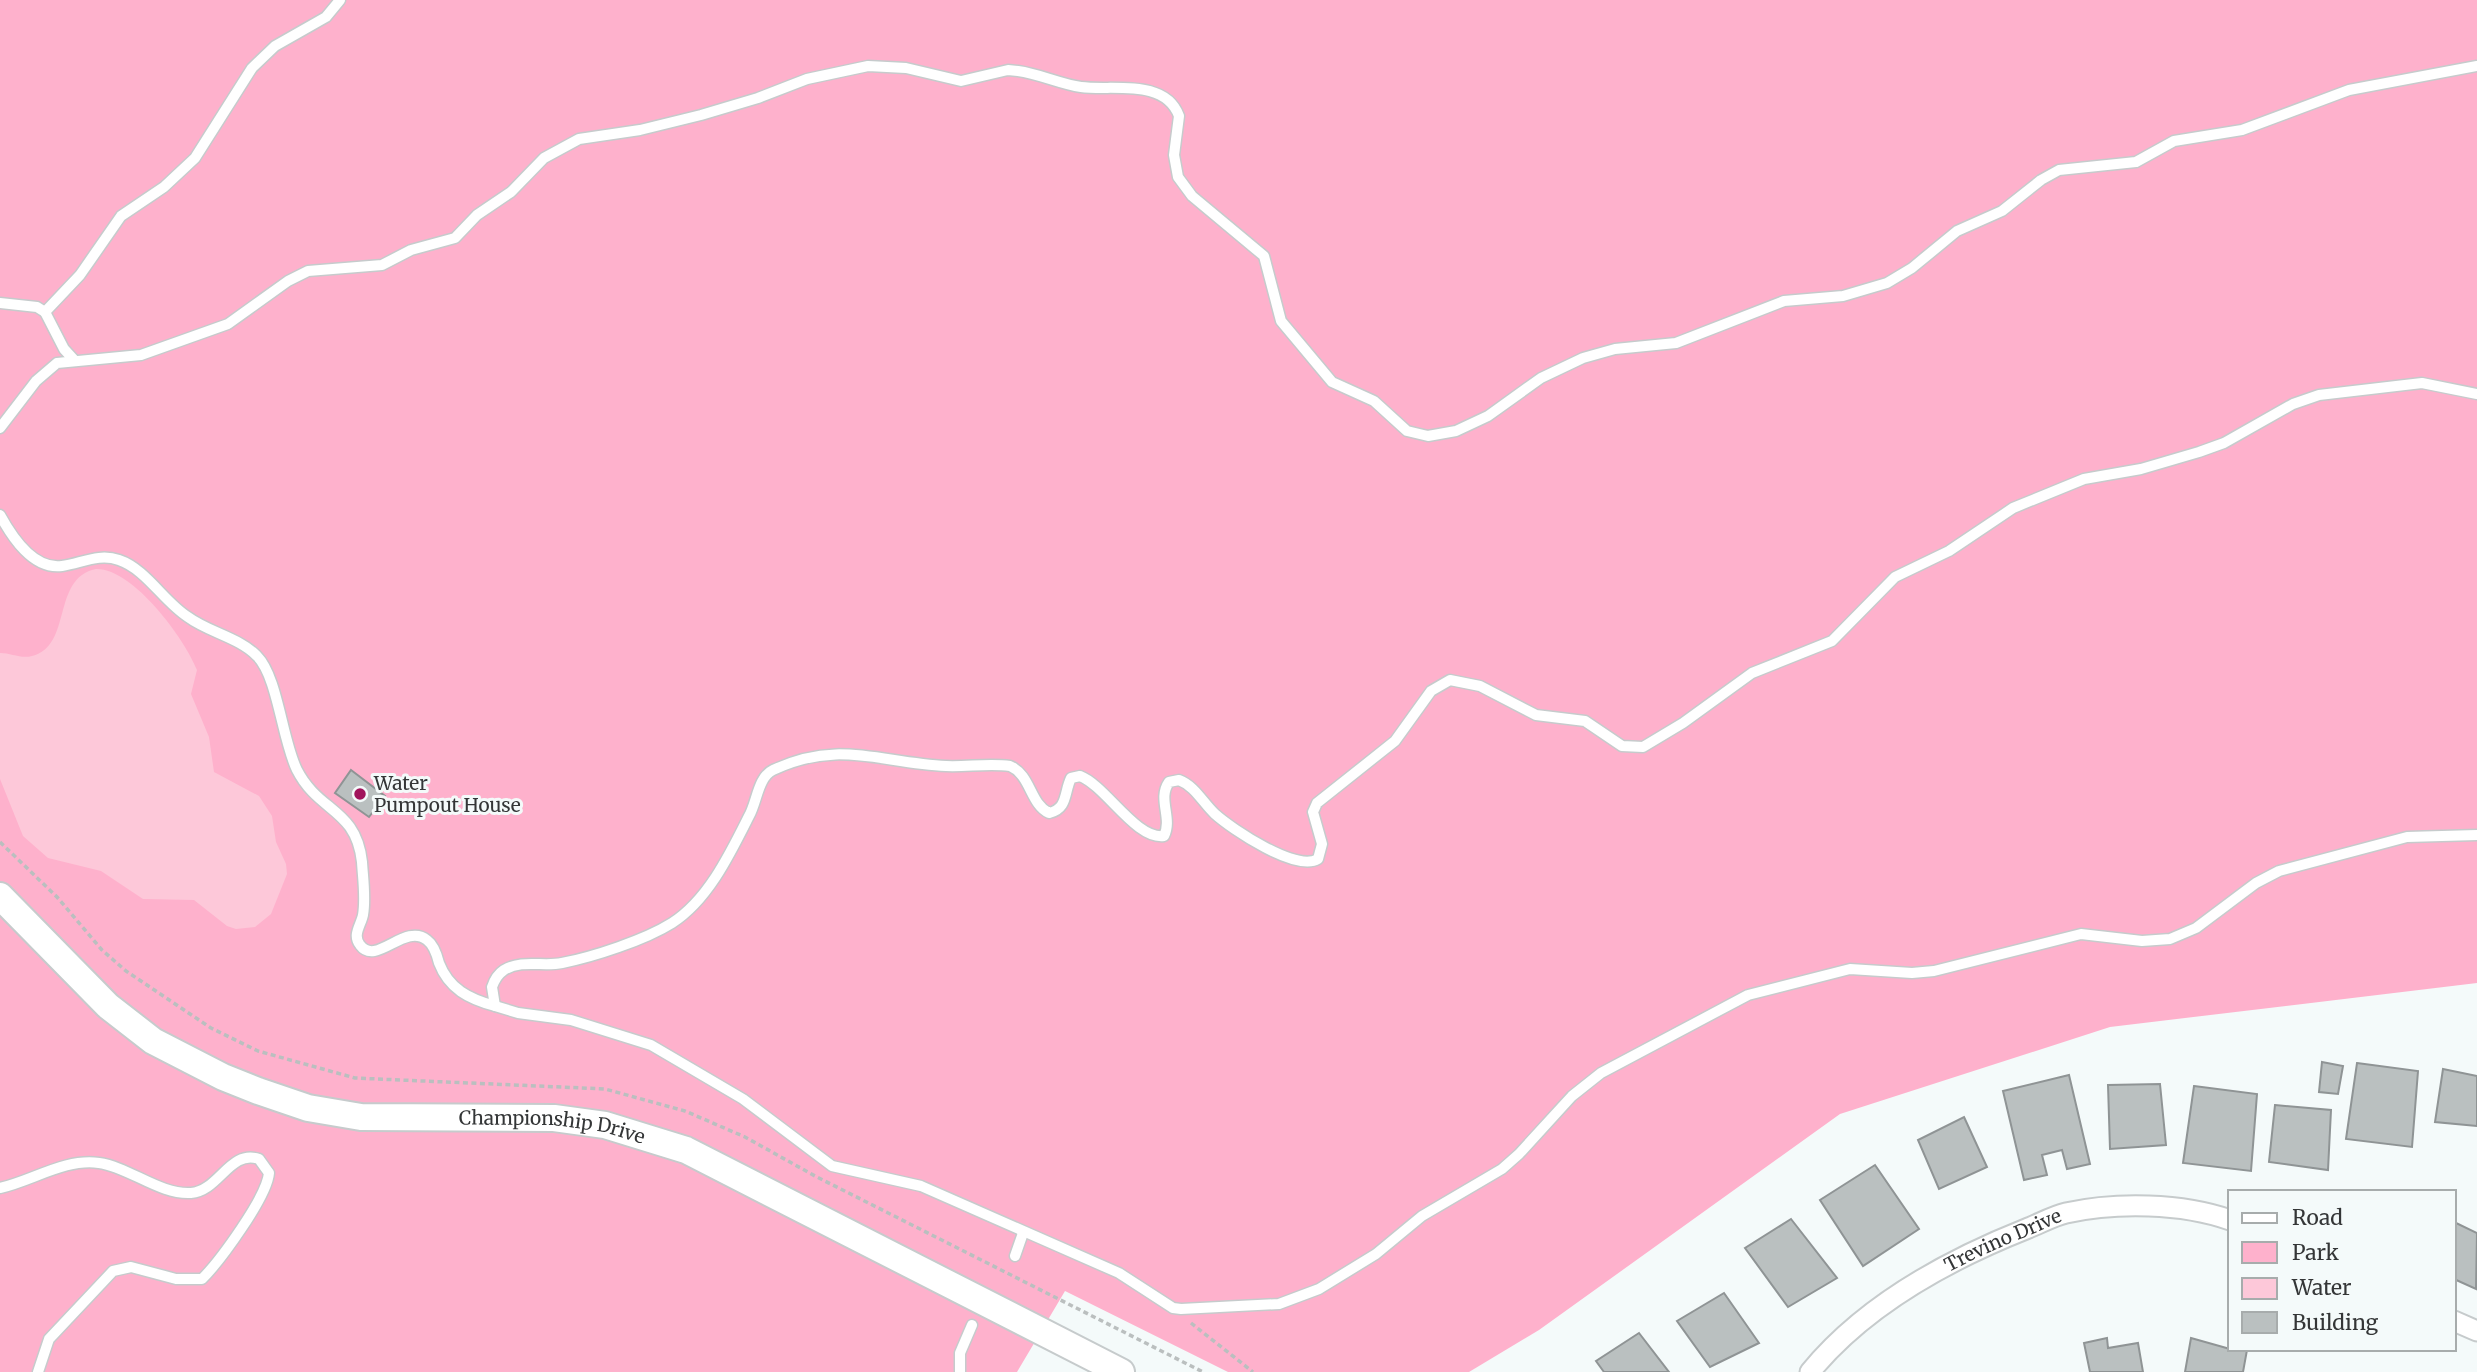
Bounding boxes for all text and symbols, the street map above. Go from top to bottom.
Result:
place label: Water Pumpout House [373,771,521,817]
marker: Water Pumpout House [352,786,368,802]
street label: Championship Drive [459,1106,648,1149]
legend [2228,1190,2456,1351]
street label: Trevino Drive [1940,1203,2065,1277]
text: Road [2292,1204,2343,1231]
text: Park [2292,1239,2339,1266]
text: Water [2291,1274,2351,1301]
text: Building [2292,1309,2379,1336]

